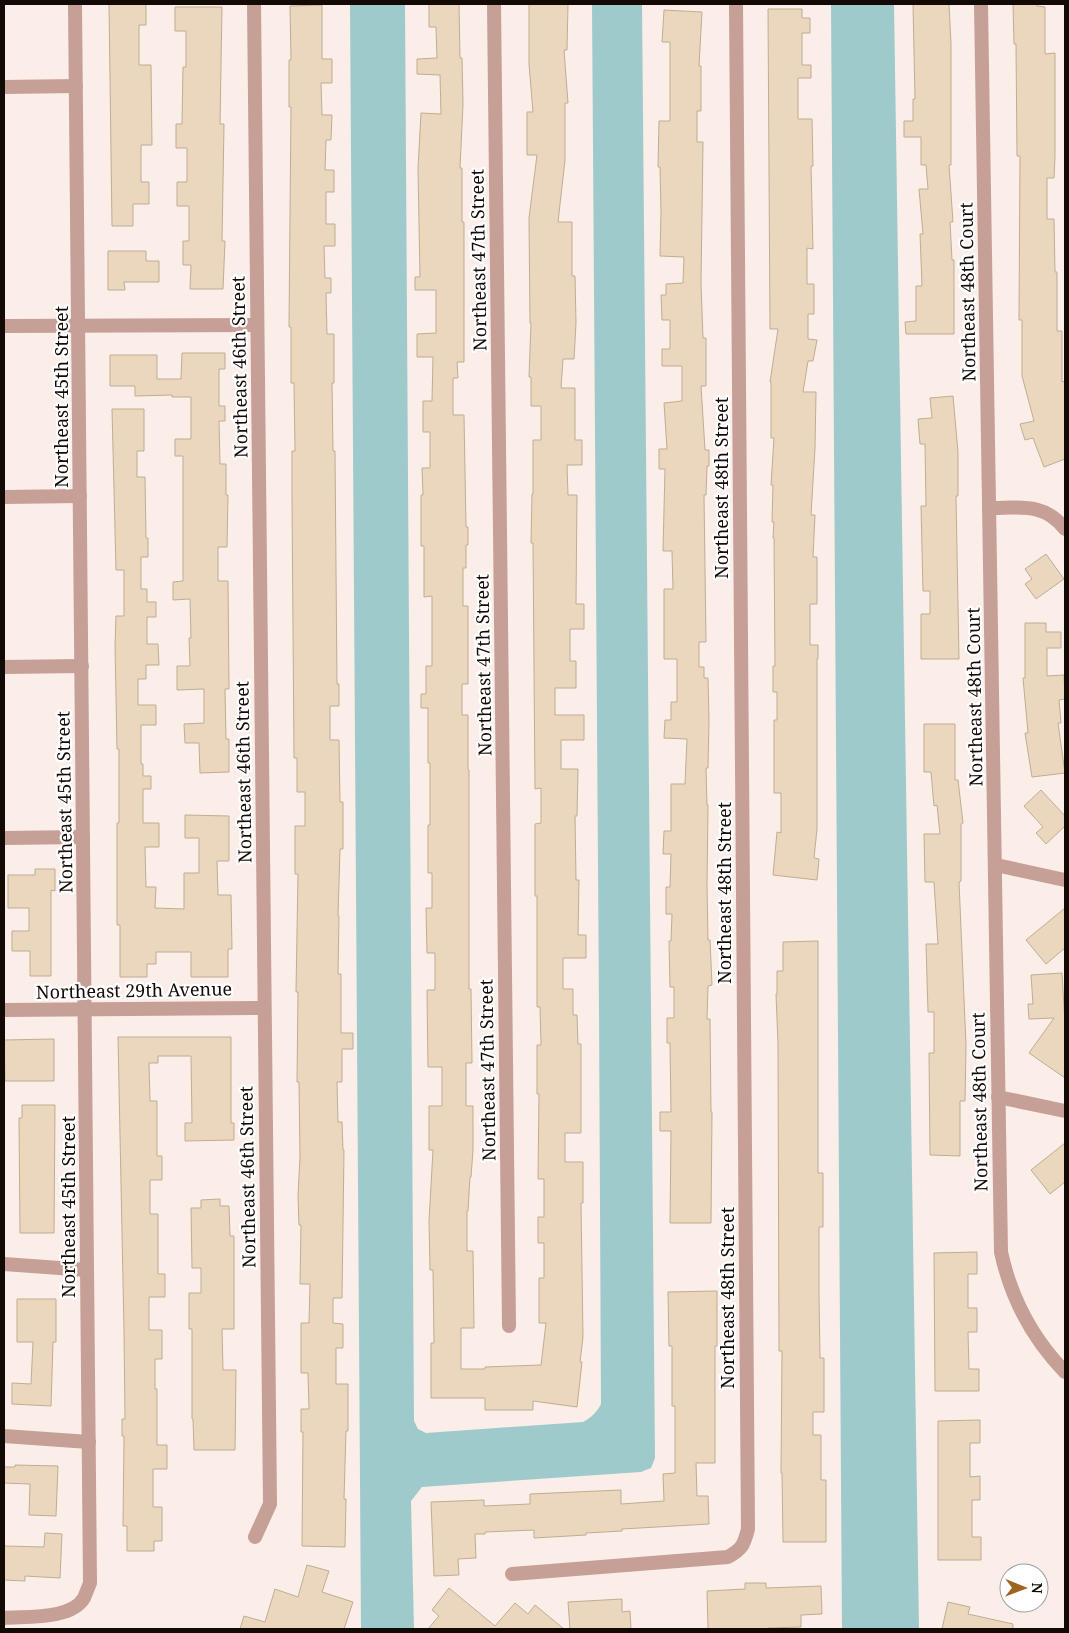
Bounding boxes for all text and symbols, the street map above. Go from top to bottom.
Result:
street label: Northeast 47th Street [464,169,492,351]
street label: Northeast 48th Court [953,202,981,382]
street label: Northeast 46th Street [225,276,253,458]
street label: Northeast 45th Street [49,306,73,488]
street label: Northeast 48th Street [709,397,733,579]
street label: Northeast 47th Street [469,574,497,756]
street label: Northeast 48th Court [960,607,988,787]
street label: Northeast 46th Street [229,681,257,863]
street label: Northeast 45th Street [50,711,78,893]
street label: Northeast 48th Street [712,802,736,984]
street label: Northeast 29th Avenue [36,976,232,1004]
street label: Northeast 47th Street [473,979,501,1161]
street label: Northeast 48th Court [965,1012,993,1192]
street label: Northeast 46th Street [233,1086,261,1268]
street label: Northeast 45th Street [56,1116,80,1298]
street label: Northeast 48th Street [715,1207,739,1389]
north arrow [999,1563,1049,1613]
text: N [1028,1583,1047,1594]

